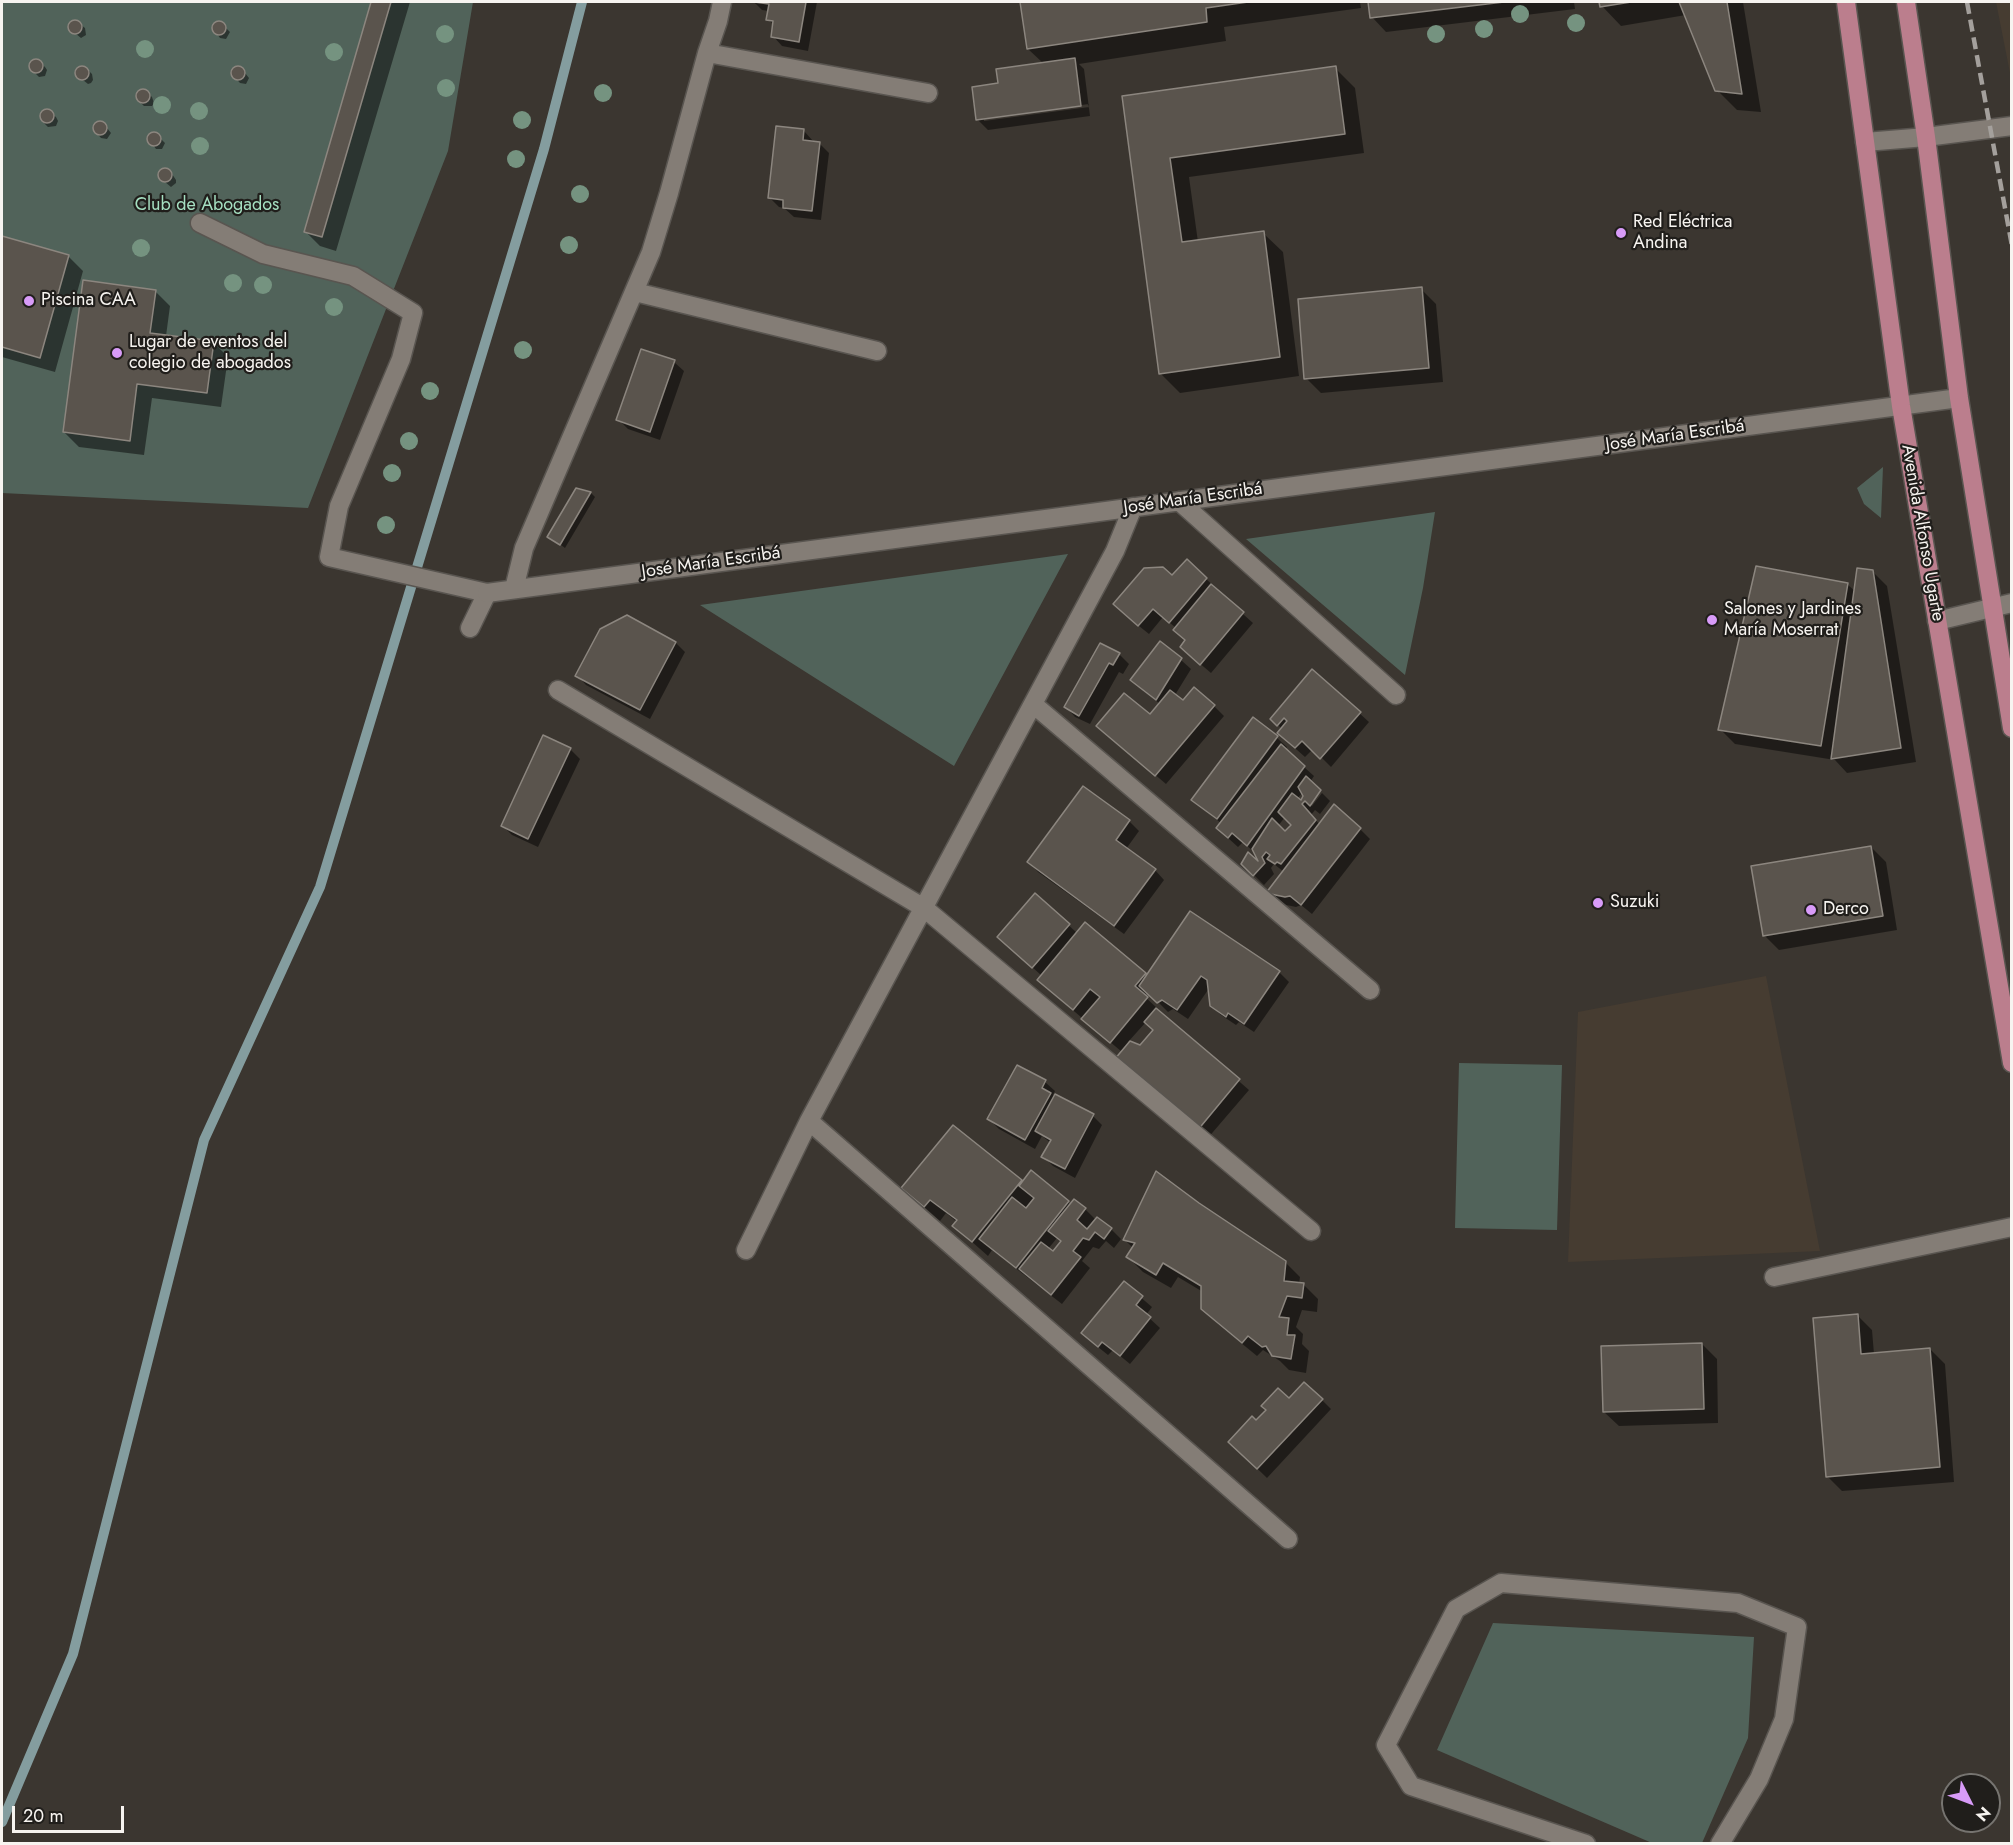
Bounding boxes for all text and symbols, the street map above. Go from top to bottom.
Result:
park label: Club de Abogados [135,195,279,217]
place label: Red Eléctrica Andina [1633,212,1732,254]
marker: Red Eléctrica Andina [1614,226,1628,240]
place label: Piscina CAA [41,290,136,312]
marker: Piscina CAA [22,294,36,308]
place label: Lugar de eventos del colegio de abogados [129,332,291,374]
marker: Lugar de eventos del colegio de abogados [110,346,124,360]
street label: José María Escribá [1604,416,1746,456]
street label: Avenida Alfonso Ugarte [1896,443,1948,623]
street label: José María Escribá [1122,479,1264,519]
street label: José María Escribá [640,543,782,583]
place label: Salones y Jardines María Moserrat [1724,599,1861,642]
marker: Salones y Jardines María Moserrat [1705,613,1719,627]
place label: Suzuki [1610,892,1659,914]
marker: Suzuki [1591,896,1605,910]
place label: Derco [1823,899,1869,921]
marker: Derco [1804,903,1818,917]
north arrow [1941,1773,2001,1833]
scale bar [15,1794,128,1832]
text: N [1970,1802,1996,1826]
text: 20 m [23,1803,63,1829]

